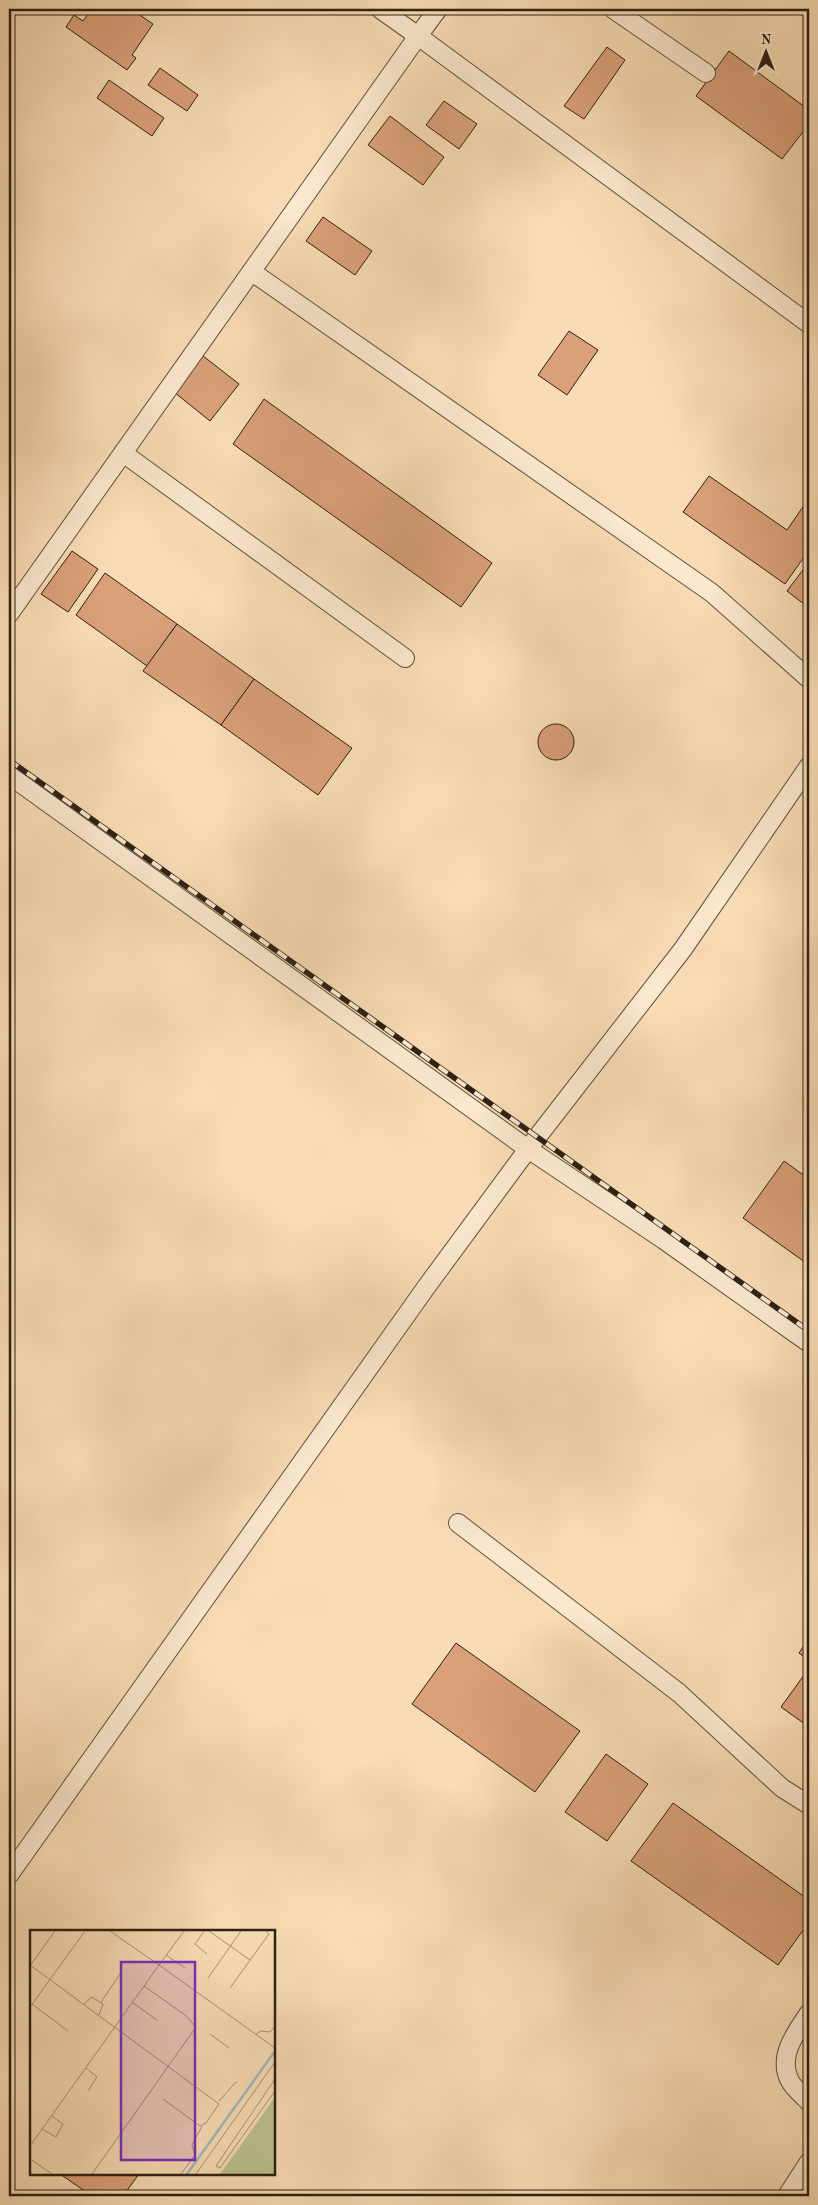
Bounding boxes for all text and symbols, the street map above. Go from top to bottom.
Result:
north arrow [740,28,790,78]
text: N [761,33,772,47]
inset map [30,1930,275,2175]

